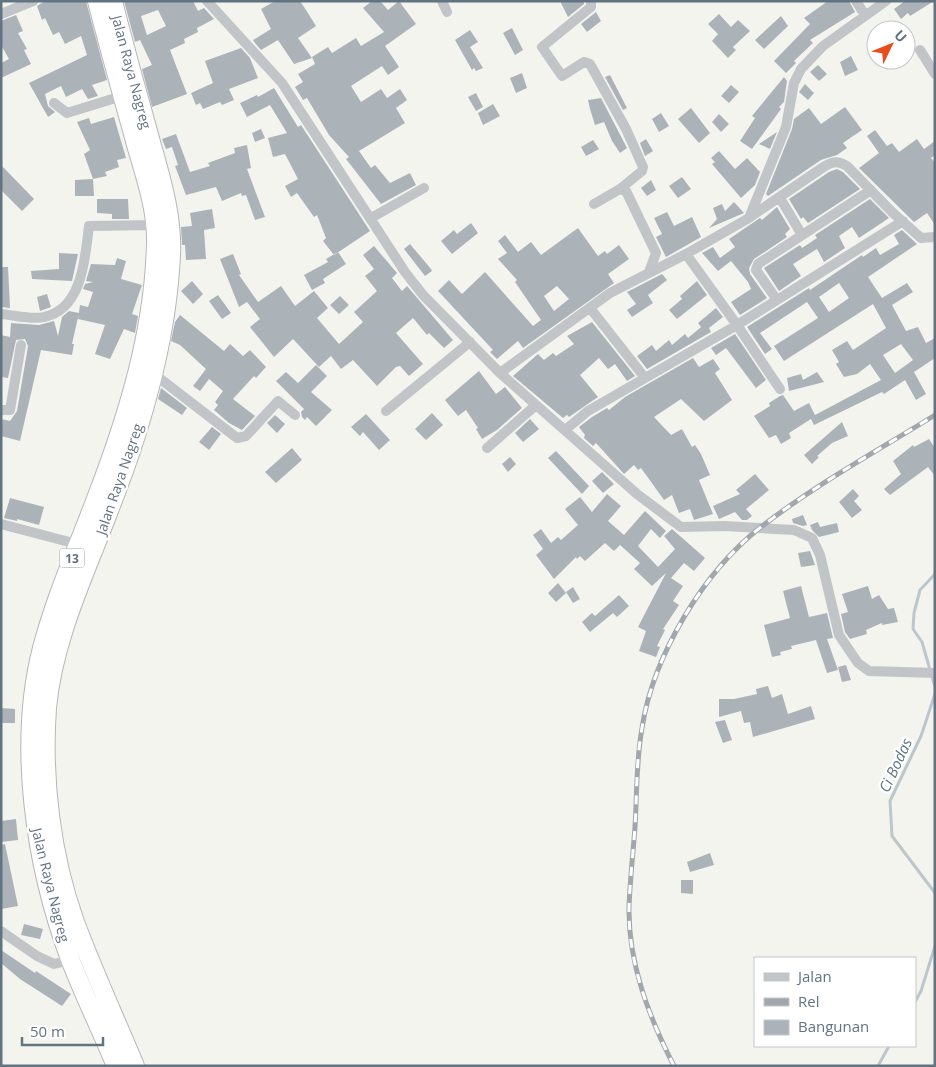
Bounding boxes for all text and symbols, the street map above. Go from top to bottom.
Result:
street label: Jalan Raya Nagreg [107,11,156,131]
north arrow [866,20,916,70]
text: U [890,25,911,46]
street label: Jalan Raya Nagreg [90,420,147,539]
road number: 13 [60,548,84,568]
water label: Ci Bodas [874,734,916,795]
street label: Jalan Raya Nagreg [27,824,74,944]
legend [754,957,916,1047]
text: Jalan [796,966,832,986]
text: Rel [798,991,819,1011]
scale bar [22,1014,104,1046]
text: Bangunan [798,1016,869,1036]
text: 50 m [30,1021,65,1041]

